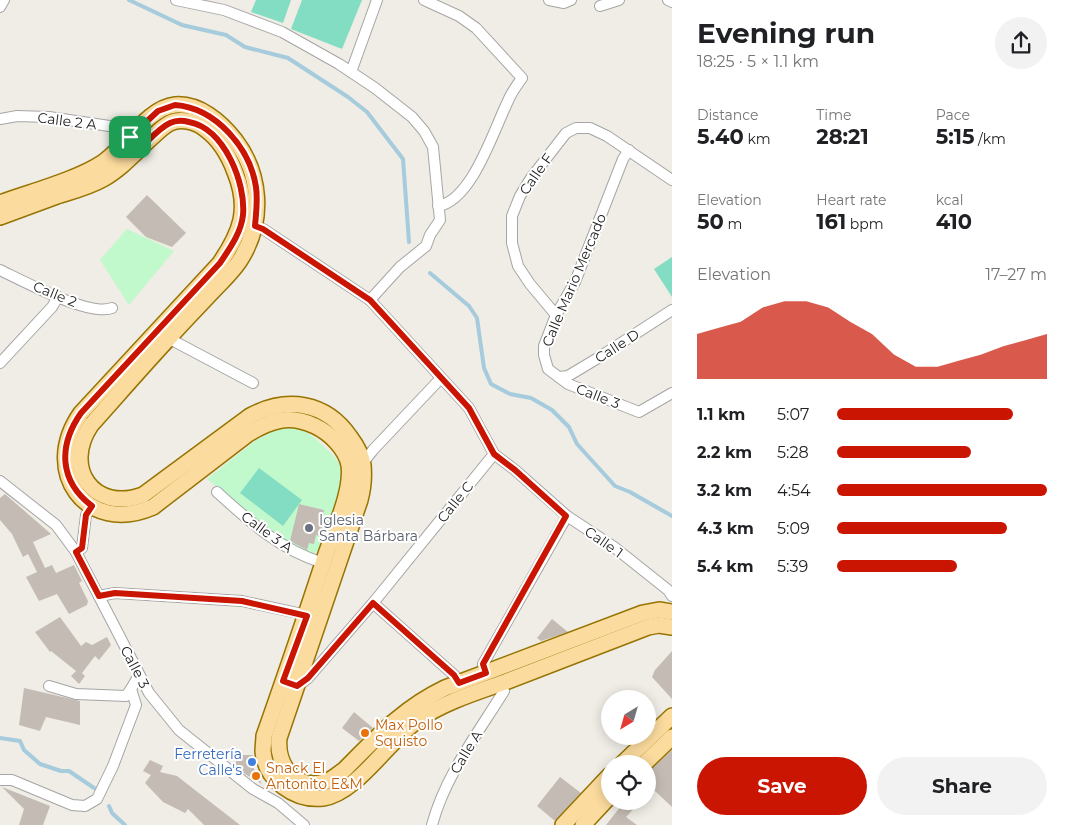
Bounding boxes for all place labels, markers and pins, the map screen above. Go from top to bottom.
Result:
pin [109,116,151,158]
place label: Iglesia Santa Bárbara [319,511,418,545]
marker: Iglesia Santa Bárbara [303,522,315,534]
place label: Max Pollo Squisto [375,716,443,750]
marker: Max Pollo Squisto [359,727,371,739]
place label: Ferretería Calle's [174,745,242,779]
marker: Ferretería Calle's [246,756,258,768]
place label: Snack El Antonito E&M [266,759,363,793]
marker: Snack El Antonito E&M [250,770,262,782]

